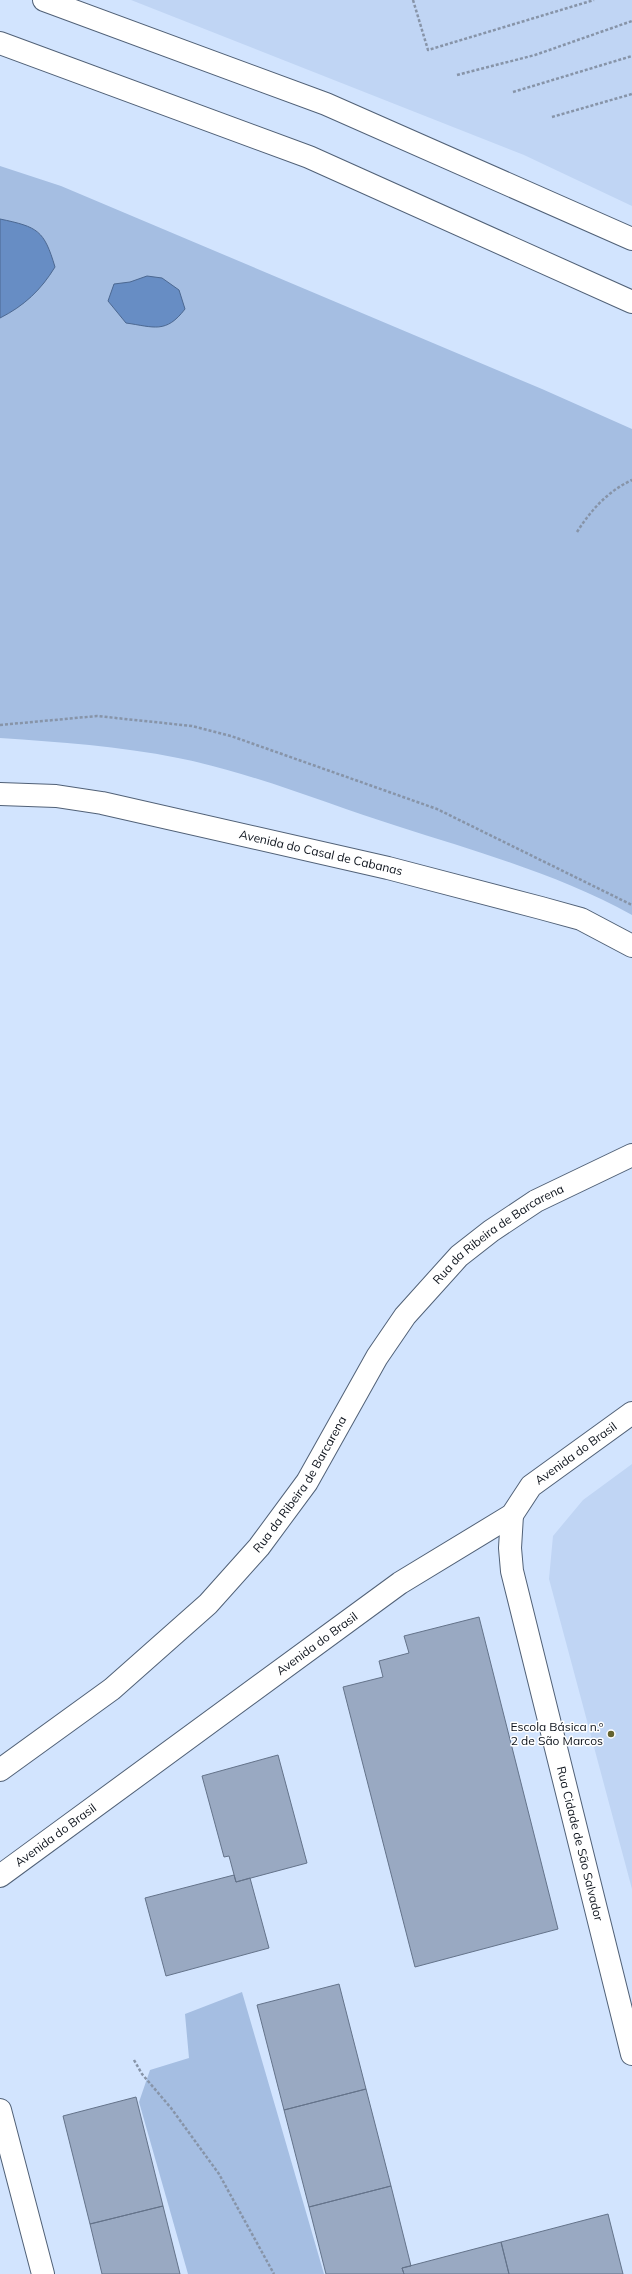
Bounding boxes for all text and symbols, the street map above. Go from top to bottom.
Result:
street label: Avenida do Casal de Cabanas [238,826,404,878]
street label: Rua da Ribeira de Barcarena [429,1181,566,1287]
street label: Rua da Ribeira de Barcarena [250,1413,349,1555]
street label: Avenida do Brasil [532,1419,620,1488]
street label: Avenida do Brasil [273,1609,360,1678]
place label: Escola Básica n.º 2 de São Marcos [511,1719,603,1748]
marker: Escola Básica n.º 2 de São Marcos [606,1729,616,1739]
street label: Rua Cidade de São Salvador [554,1765,607,1923]
street label: Avenida do Brasil [12,1800,99,1870]

